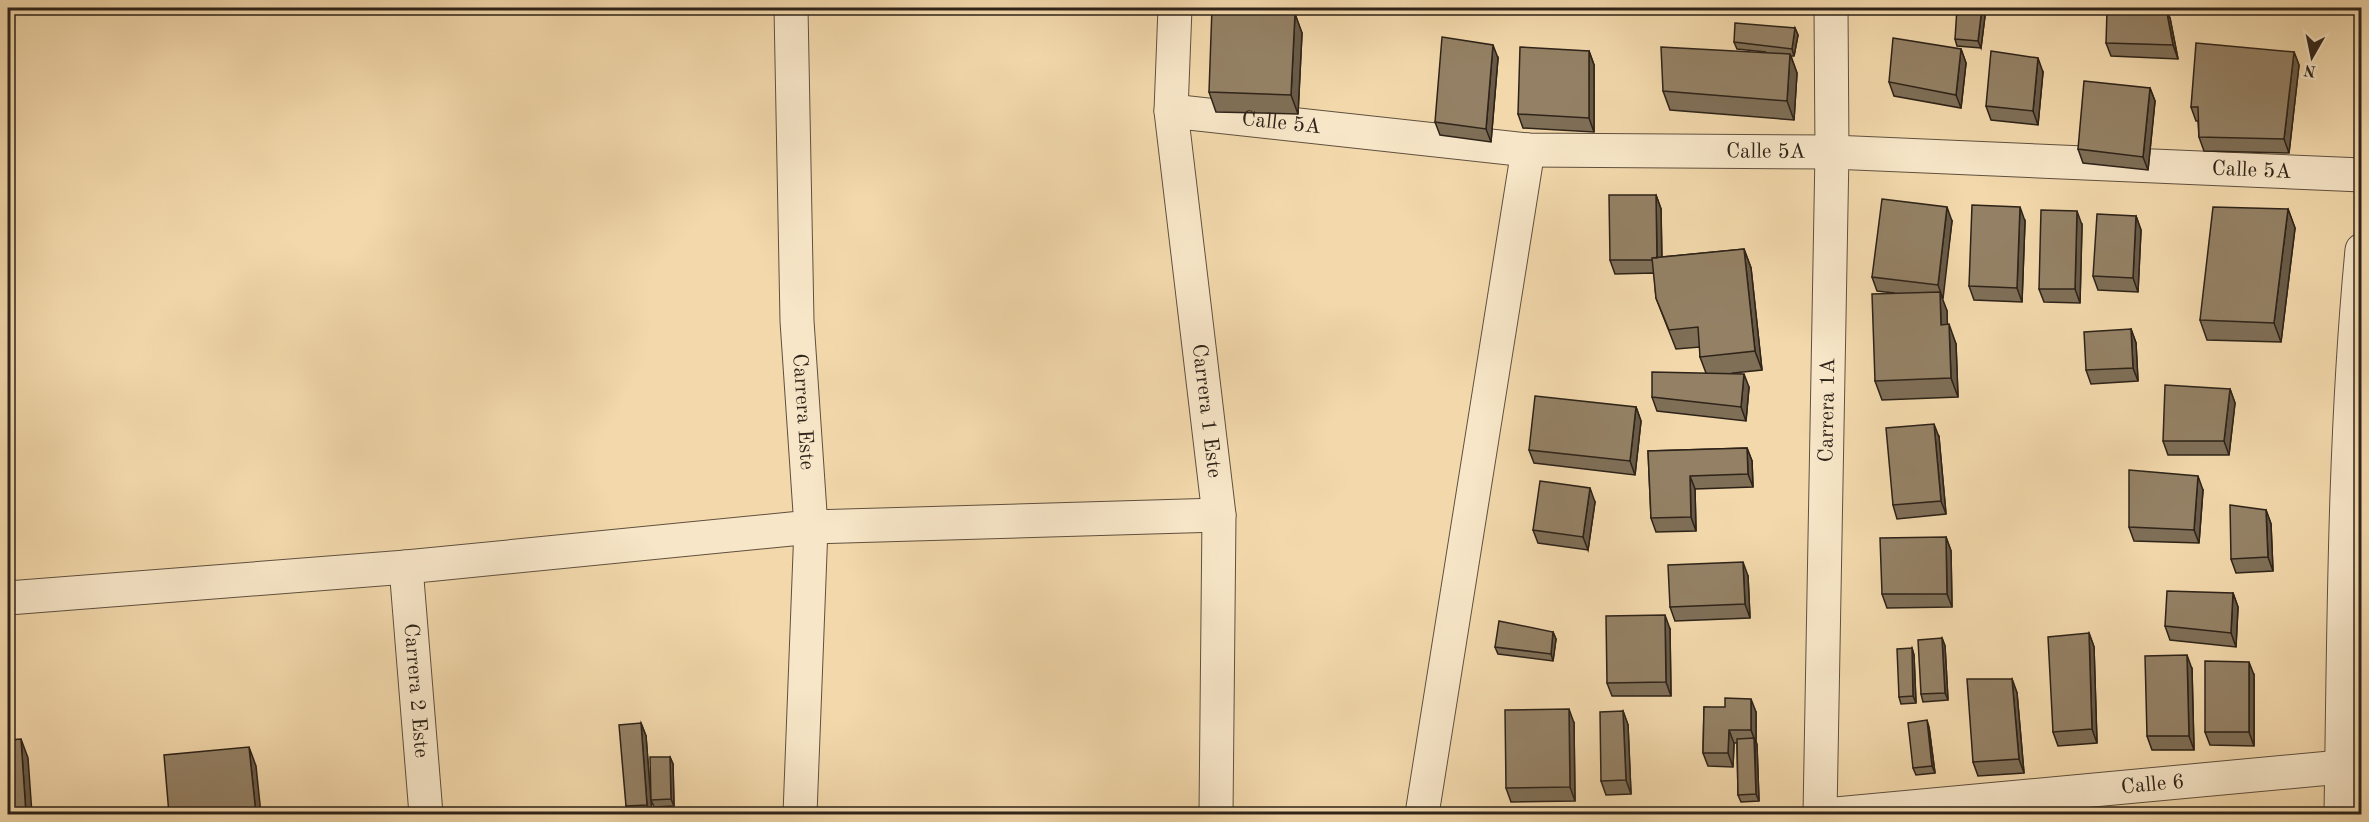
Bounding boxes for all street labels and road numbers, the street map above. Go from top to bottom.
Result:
street label: Calle 5A [1241,108,1322,138]
street label: Calle 5A [1726,141,1806,162]
street label: Calle 5A [2211,158,2292,182]
street label: Carrera 1 Este [1188,343,1225,479]
street label: Carrera Este [789,353,818,471]
street label: Carrera 1A [1816,358,1839,462]
street label: Carrera 2 Este [400,622,432,759]
street label: Calle 6 [2120,771,2185,798]

